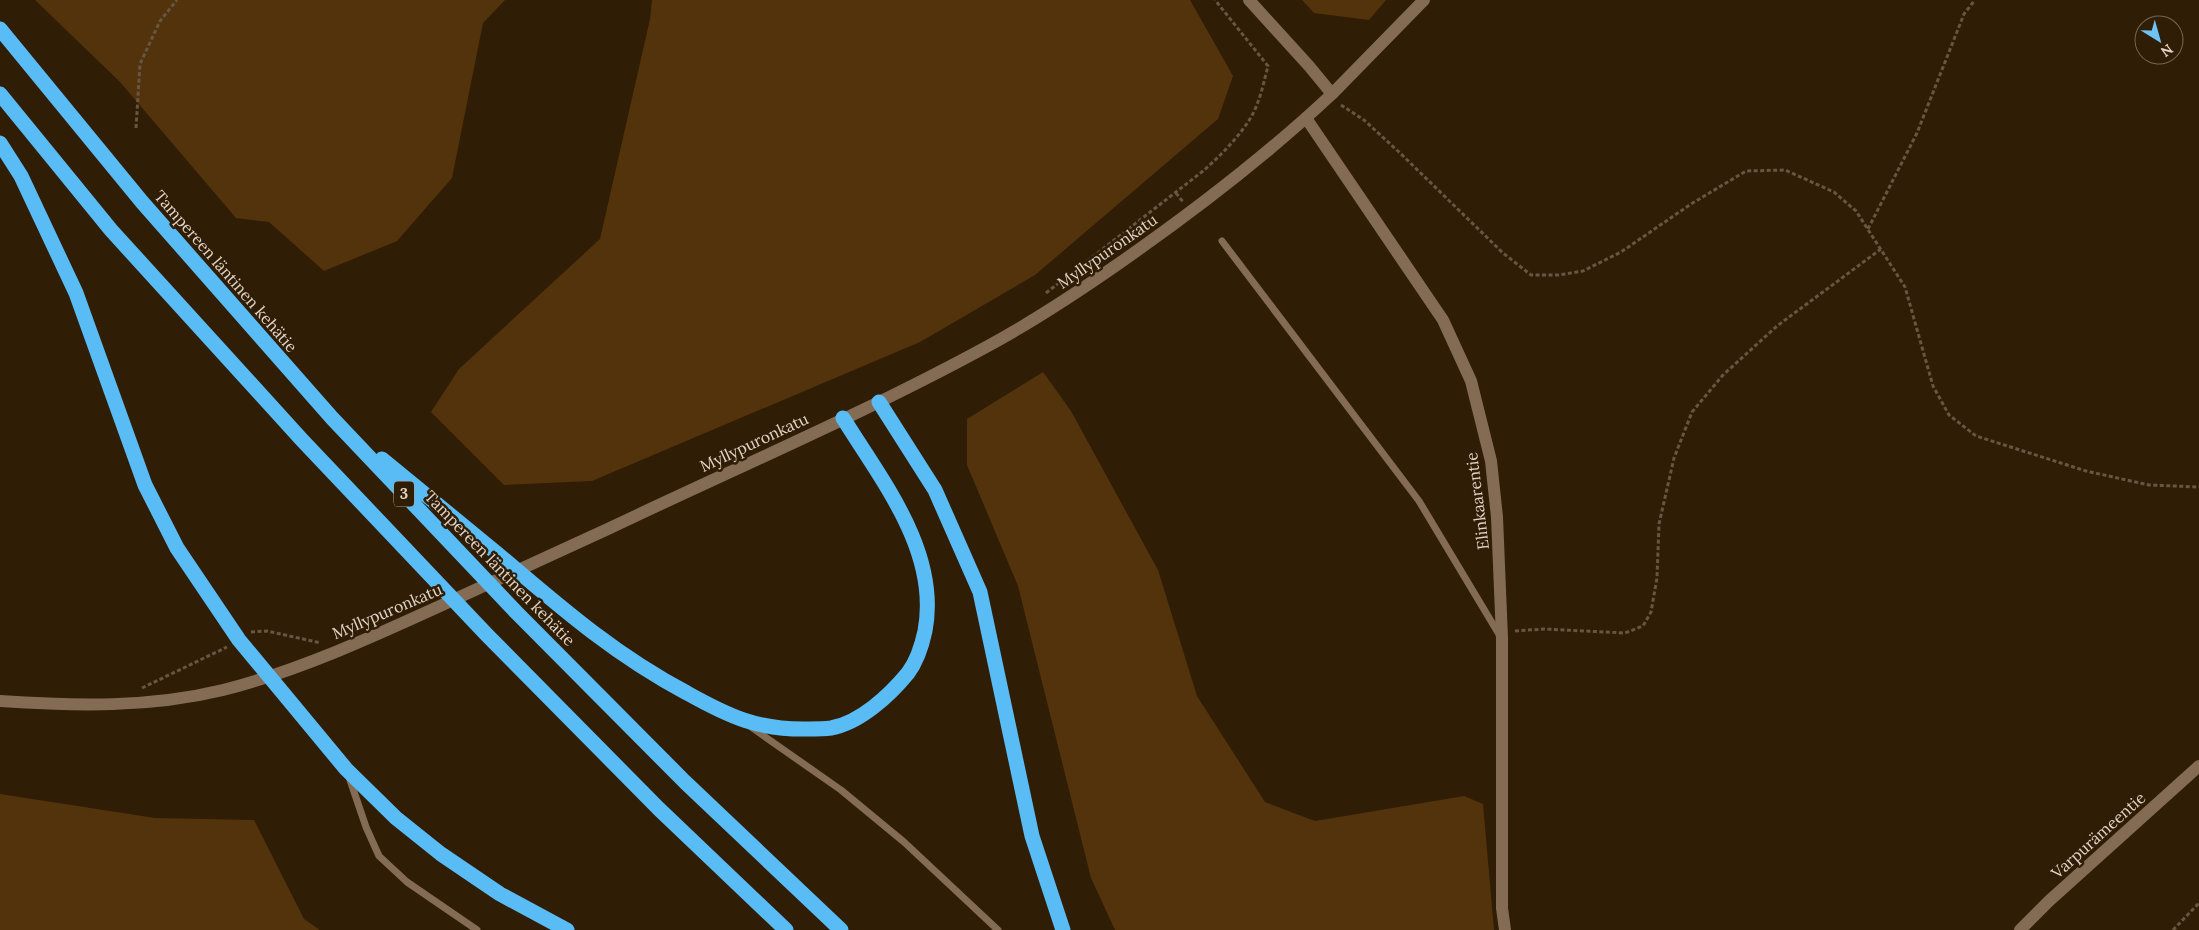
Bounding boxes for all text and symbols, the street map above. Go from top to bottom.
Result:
north arrow [2134,15,2184,65]
text: N [2157,40,2177,61]
street label: Tampereen läntinen kehätie [150,186,302,356]
street label: Myllypuronkatu [1053,209,1161,293]
street label: Myllypuronkatu [697,408,812,476]
street label: Elinkaarentie [1461,451,1493,551]
road number: 3 [394,482,414,506]
street label: Tampereen läntinen kehätie [421,486,580,650]
street label: Myllypuronkatu [329,579,445,643]
street label: Varpurämeentie [2046,787,2149,883]

